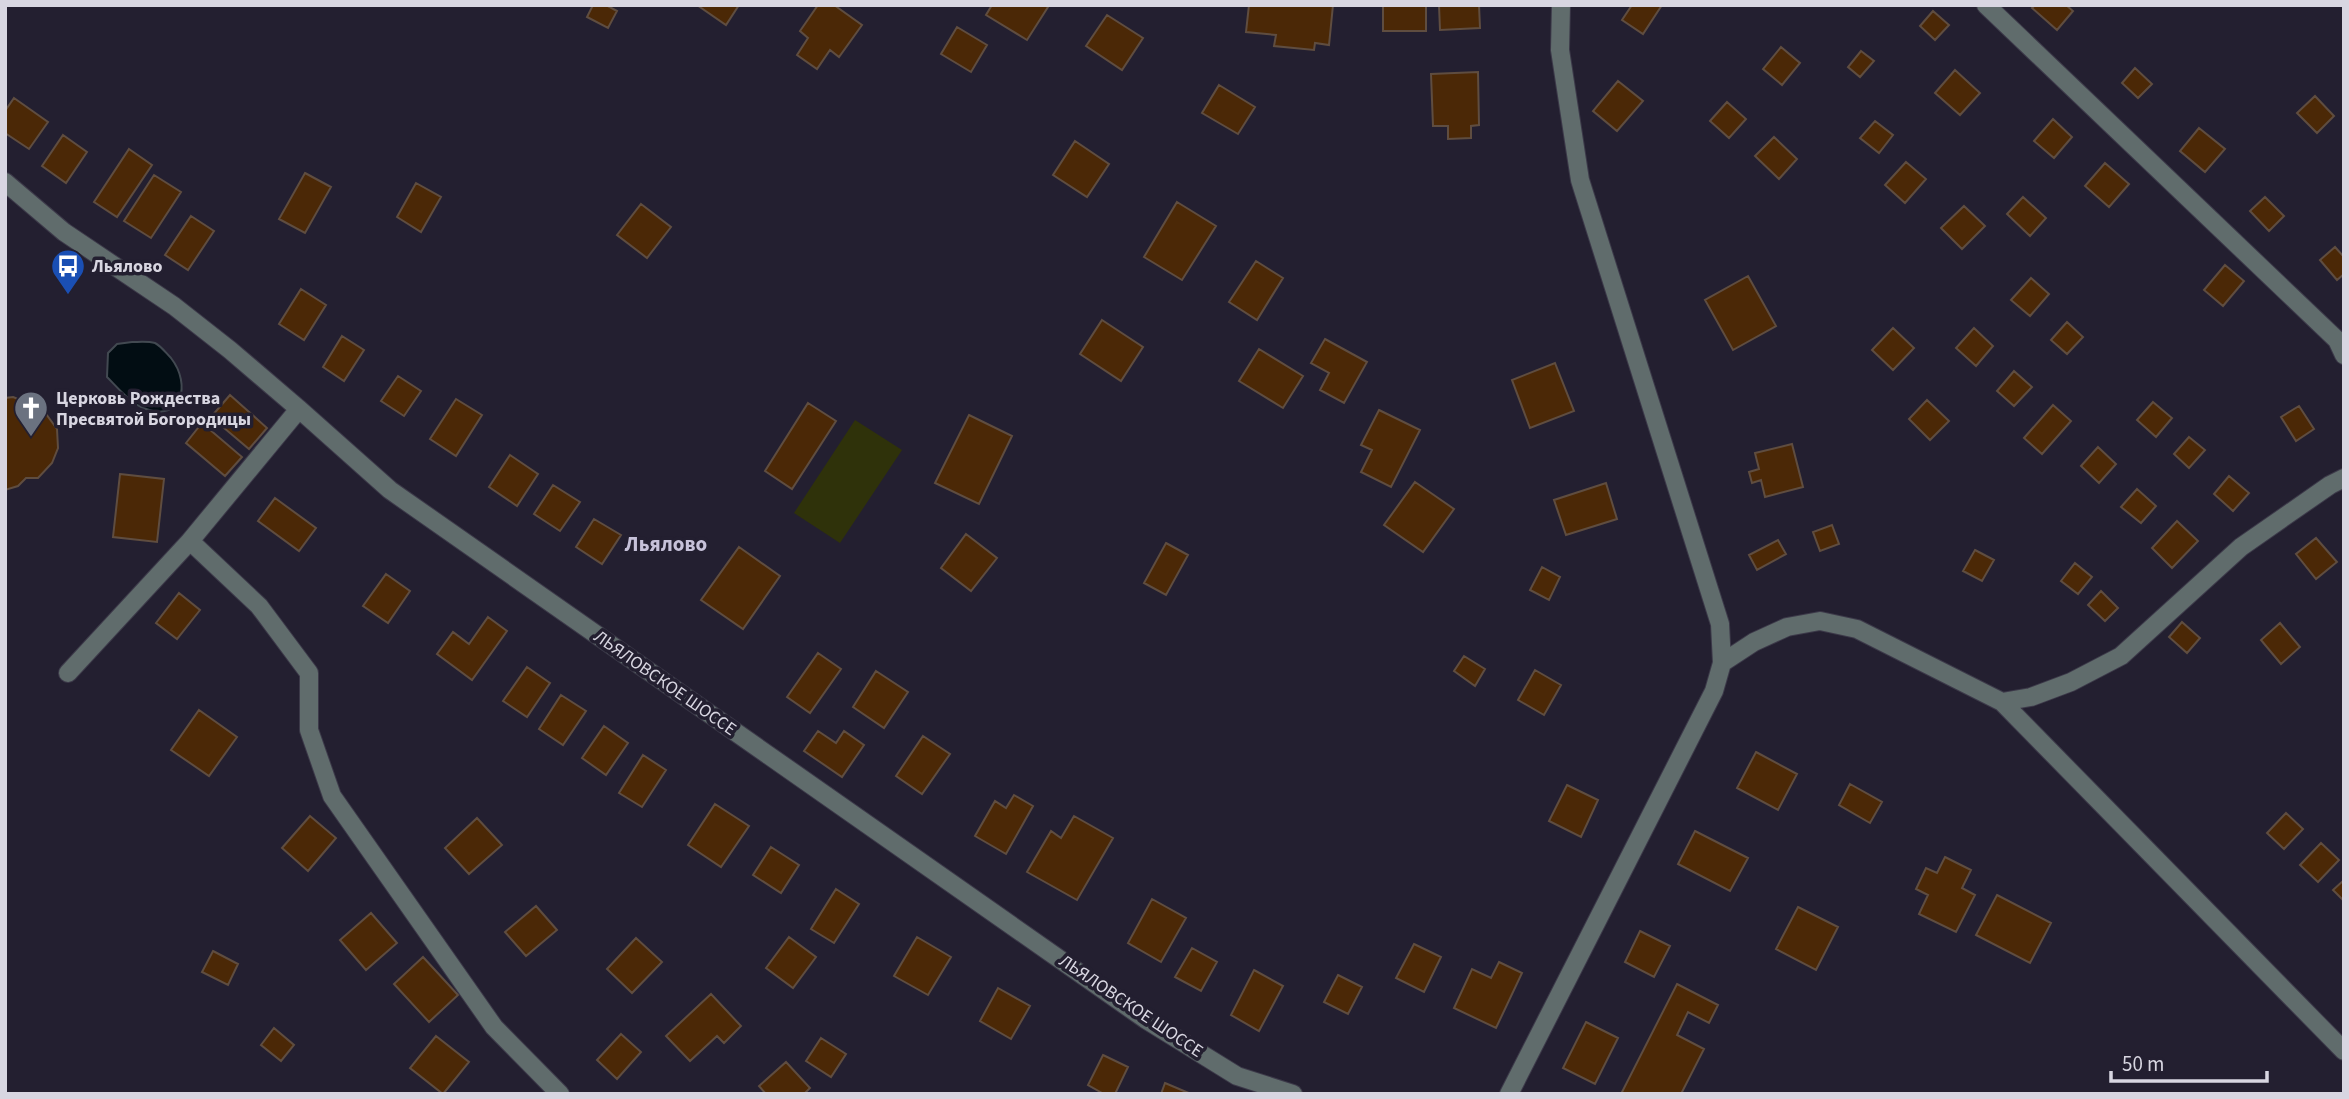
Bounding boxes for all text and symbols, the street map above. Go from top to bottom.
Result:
bus stop icon: Льялово [49,247,87,296]
place label: Льялово [91,254,163,279]
place label: Церковь Рождества Пресвятой Богородицы [56,386,251,432]
church icon: Церковь Рождества Пресвятой Богородицы [12,389,50,438]
district label: Льялово [624,529,707,559]
street label: ЛЬЯЛОВСКОЕ ШОССЕ [589,624,741,742]
street label: ЛЬЯЛОВСКОЕ ШОССЕ [1054,948,1208,1064]
scale bar [2111,1040,2267,1084]
text: 50 m [2122,1049,2164,1079]

